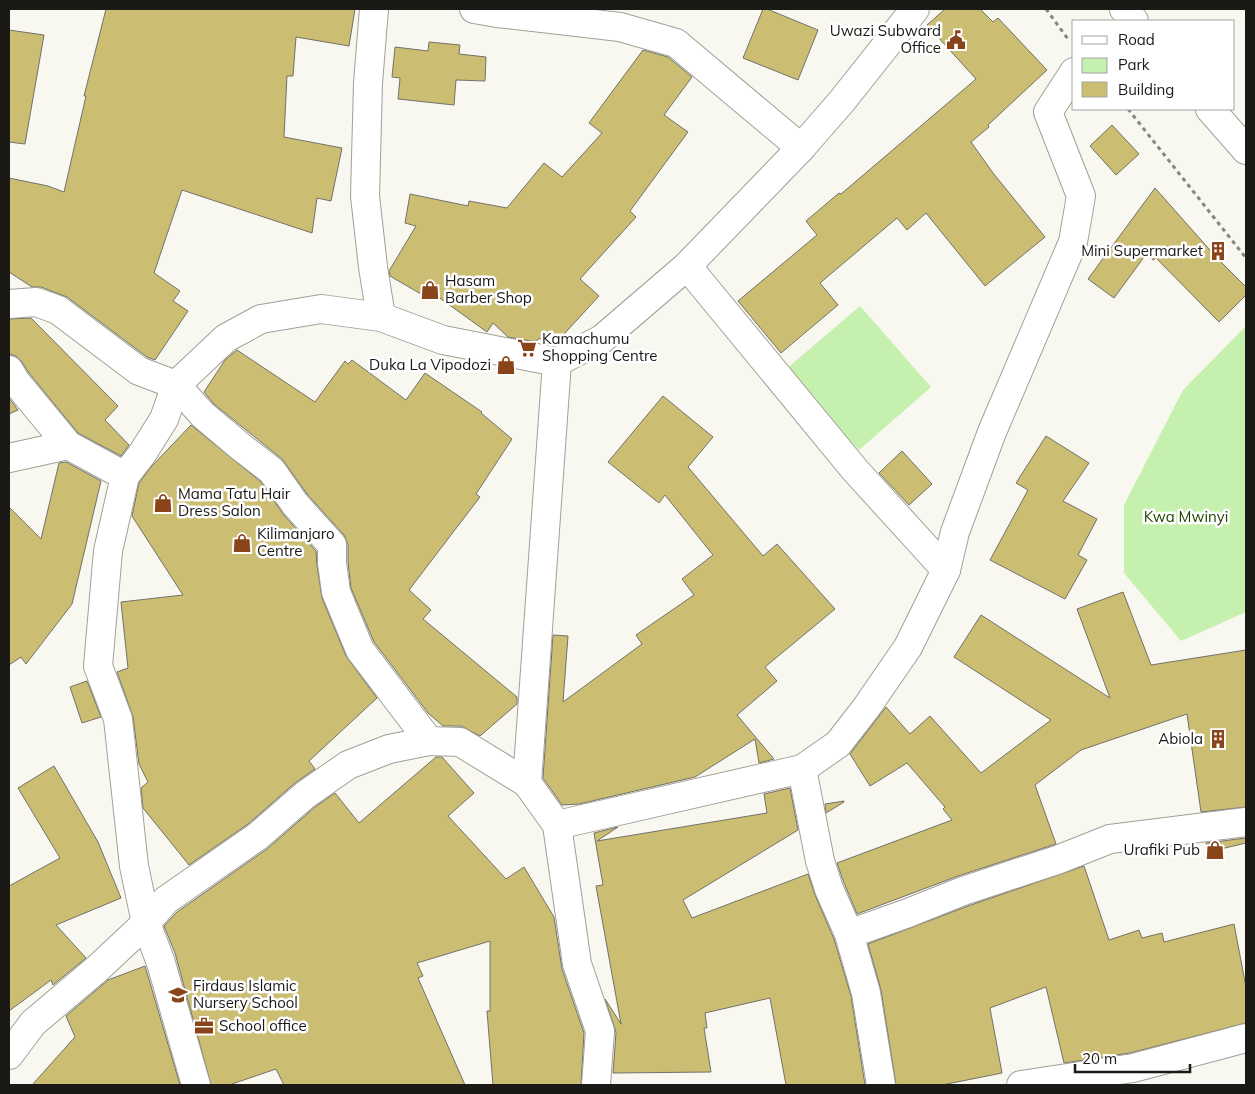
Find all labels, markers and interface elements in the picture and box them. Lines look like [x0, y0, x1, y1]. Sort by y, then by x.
legend [1072, 20, 1235, 110]
place label: Uwazi Subward Office [830, 21, 941, 57]
public building icon: Uwazi Subward Office [945, 29, 967, 51]
text: Road [1118, 30, 1155, 49]
text: Park [1118, 55, 1150, 74]
text: Building [1118, 80, 1174, 99]
building icon: Mini Supermarket [1207, 240, 1229, 262]
place label: Mini Supermarket [1081, 241, 1203, 260]
place label: Hasam Barber Shop [445, 271, 532, 307]
shop icon: Hasam Barber Shop [419, 279, 441, 301]
place label: Kamachumu Shopping Centre [542, 329, 657, 365]
supermarket icon: Kamachumu Shopping Centre [516, 337, 538, 359]
shop icon: Duka La Vipodozi [495, 354, 517, 376]
place label: Duka La Vipodozi [369, 355, 491, 374]
place label: Mama Tatu Hair Dress Salon [178, 484, 291, 520]
shop icon: Mama Tatu Hair Dress Salon [152, 492, 174, 514]
park label: Kwa Mwinyi [1144, 507, 1228, 526]
place label: Kilimanjaro Centre [257, 524, 335, 560]
shop icon: Kilimanjaro Centre [231, 532, 253, 554]
building icon: Abiola [1207, 728, 1229, 750]
place label: Abiola [1158, 729, 1203, 748]
shop icon: Urafiki Pub [1204, 839, 1226, 861]
place label: Urafiki Pub [1124, 840, 1200, 859]
place label: Firdaus Islamic Nursery School [193, 976, 298, 1012]
school or university icon: Firdaus Islamic Nursery School [167, 984, 189, 1006]
office icon: School office [193, 1015, 215, 1037]
place label: School office [219, 1016, 307, 1035]
scale bar [1075, 1042, 1190, 1074]
text: 20 m [1082, 1049, 1117, 1068]

